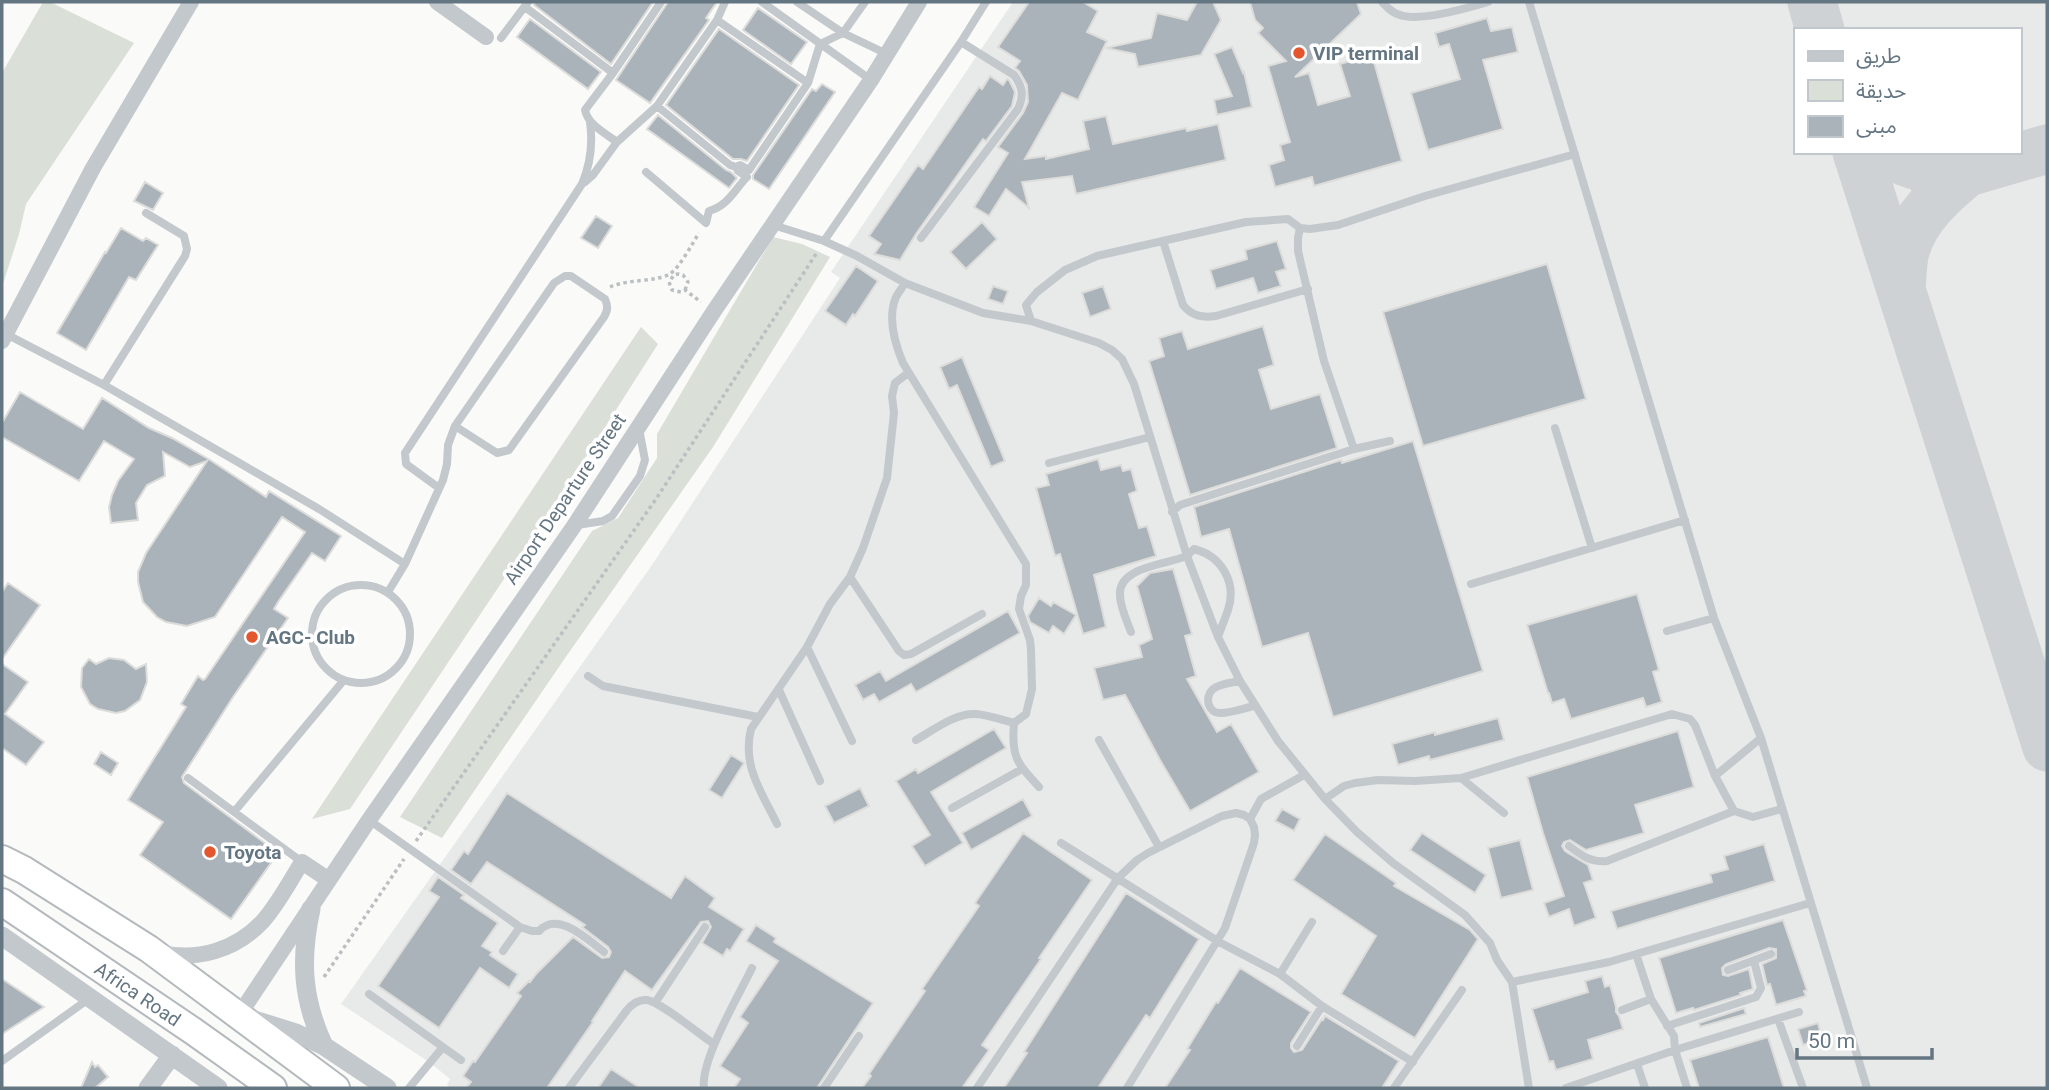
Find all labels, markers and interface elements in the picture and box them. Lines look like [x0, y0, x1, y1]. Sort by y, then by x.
legend [1794, 28, 2021, 154]
place label: VIP terminal [1313, 42, 1419, 65]
text: طريق [1856, 44, 1901, 69]
marker: VIP terminal [1291, 45, 1307, 61]
text: حديقة [1856, 79, 1906, 103]
text: مبنى [1856, 114, 1897, 138]
street label: Airport Departure Street [499, 409, 631, 589]
place label: AGC- Club [266, 626, 355, 649]
marker: AGC- Club [244, 629, 260, 645]
place label: Toyota [224, 841, 282, 864]
marker: Toyota [202, 844, 218, 860]
street label: Africa Road [91, 957, 185, 1031]
scale bar [1797, 1016, 1932, 1060]
text: 50 m [1808, 1029, 1855, 1053]

